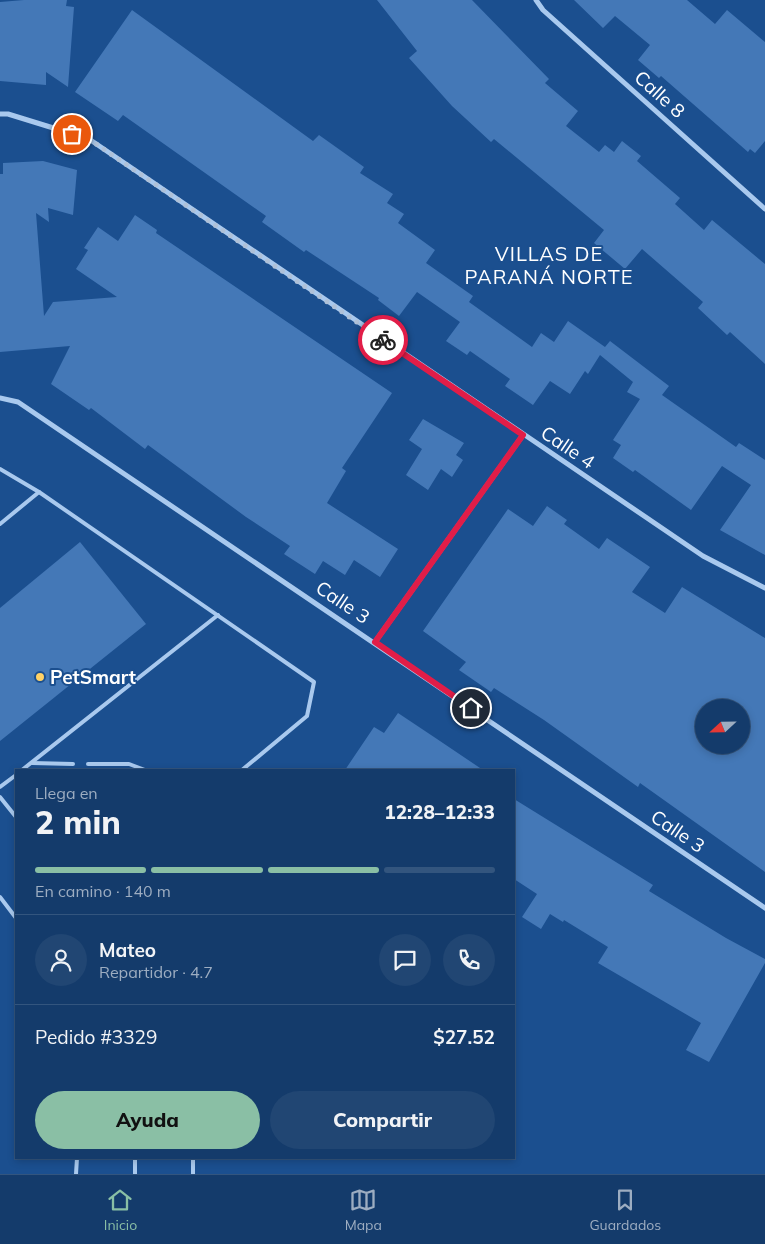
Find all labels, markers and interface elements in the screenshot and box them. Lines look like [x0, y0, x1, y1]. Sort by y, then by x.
street label: Calle 8 [630, 65, 690, 123]
pin [51, 113, 93, 155]
icon: bag [58, 120, 86, 148]
district label: VILLAS DE PARANÁ NORTE [464, 241, 634, 289]
courier [358, 315, 408, 365]
icon: bike [369, 326, 397, 354]
street label: Calle 4 [536, 420, 600, 474]
street label: Calle 3 [311, 575, 375, 629]
place label: PetSmart [50, 665, 136, 689]
marker: PetSmart [34, 671, 46, 683]
pin [450, 687, 492, 729]
icon: home [457, 694, 485, 722]
north arrow [695, 699, 750, 754]
map controls [695, 699, 750, 754]
text: Llega en [35, 783, 98, 803]
text: 12:28–12:33 [384, 800, 495, 824]
text: 2 min [35, 802, 121, 842]
street label: Calle 3 [646, 804, 710, 858]
text: En camino · 140 m [35, 881, 171, 901]
button: person [35, 934, 87, 986]
button: chat [379, 934, 431, 986]
button: phone [443, 934, 495, 986]
text: Mateo [99, 938, 156, 962]
text: Repartidor · 4.7 [99, 962, 213, 982]
text: Pedido #3329 [35, 1025, 157, 1049]
text: $27.52 [433, 1025, 495, 1049]
button: Ayuda [35, 1091, 260, 1149]
button: Compartir [270, 1091, 495, 1149]
tab: Inicio [104, 1186, 137, 1234]
tab: Mapa [345, 1186, 382, 1234]
tab: Guardados [589, 1186, 661, 1234]

